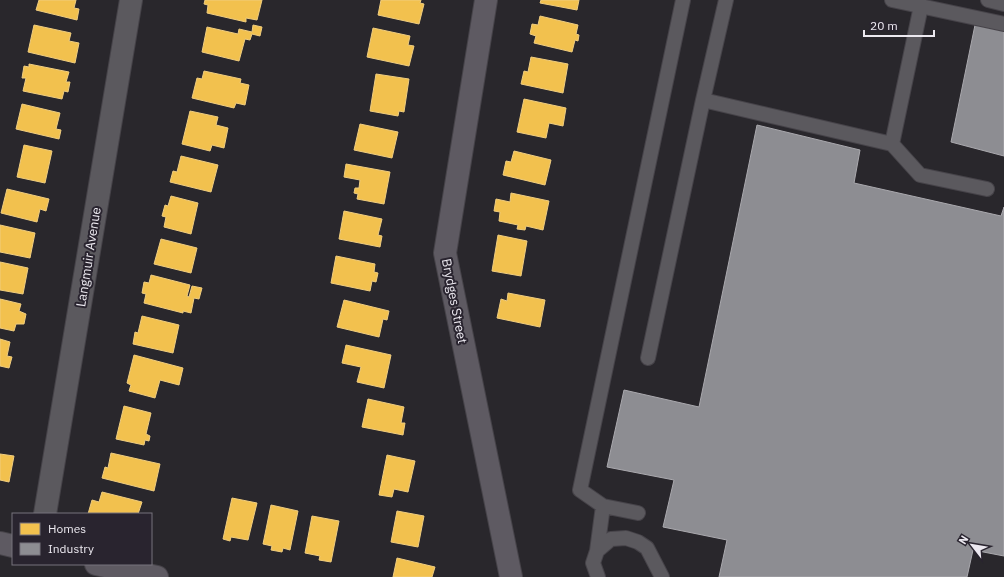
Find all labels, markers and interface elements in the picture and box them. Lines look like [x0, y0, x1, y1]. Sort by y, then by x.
scale bar [864, 12, 934, 38]
text: 20 m [870, 18, 898, 33]
street label: Langmuir Avenue [72, 206, 105, 308]
street label: Brydges Street [438, 257, 471, 345]
legend [12, 513, 152, 565]
text: Homes [48, 521, 86, 536]
north arrow [952, 525, 992, 565]
text: N [955, 533, 971, 547]
text: Industry [48, 541, 94, 556]

